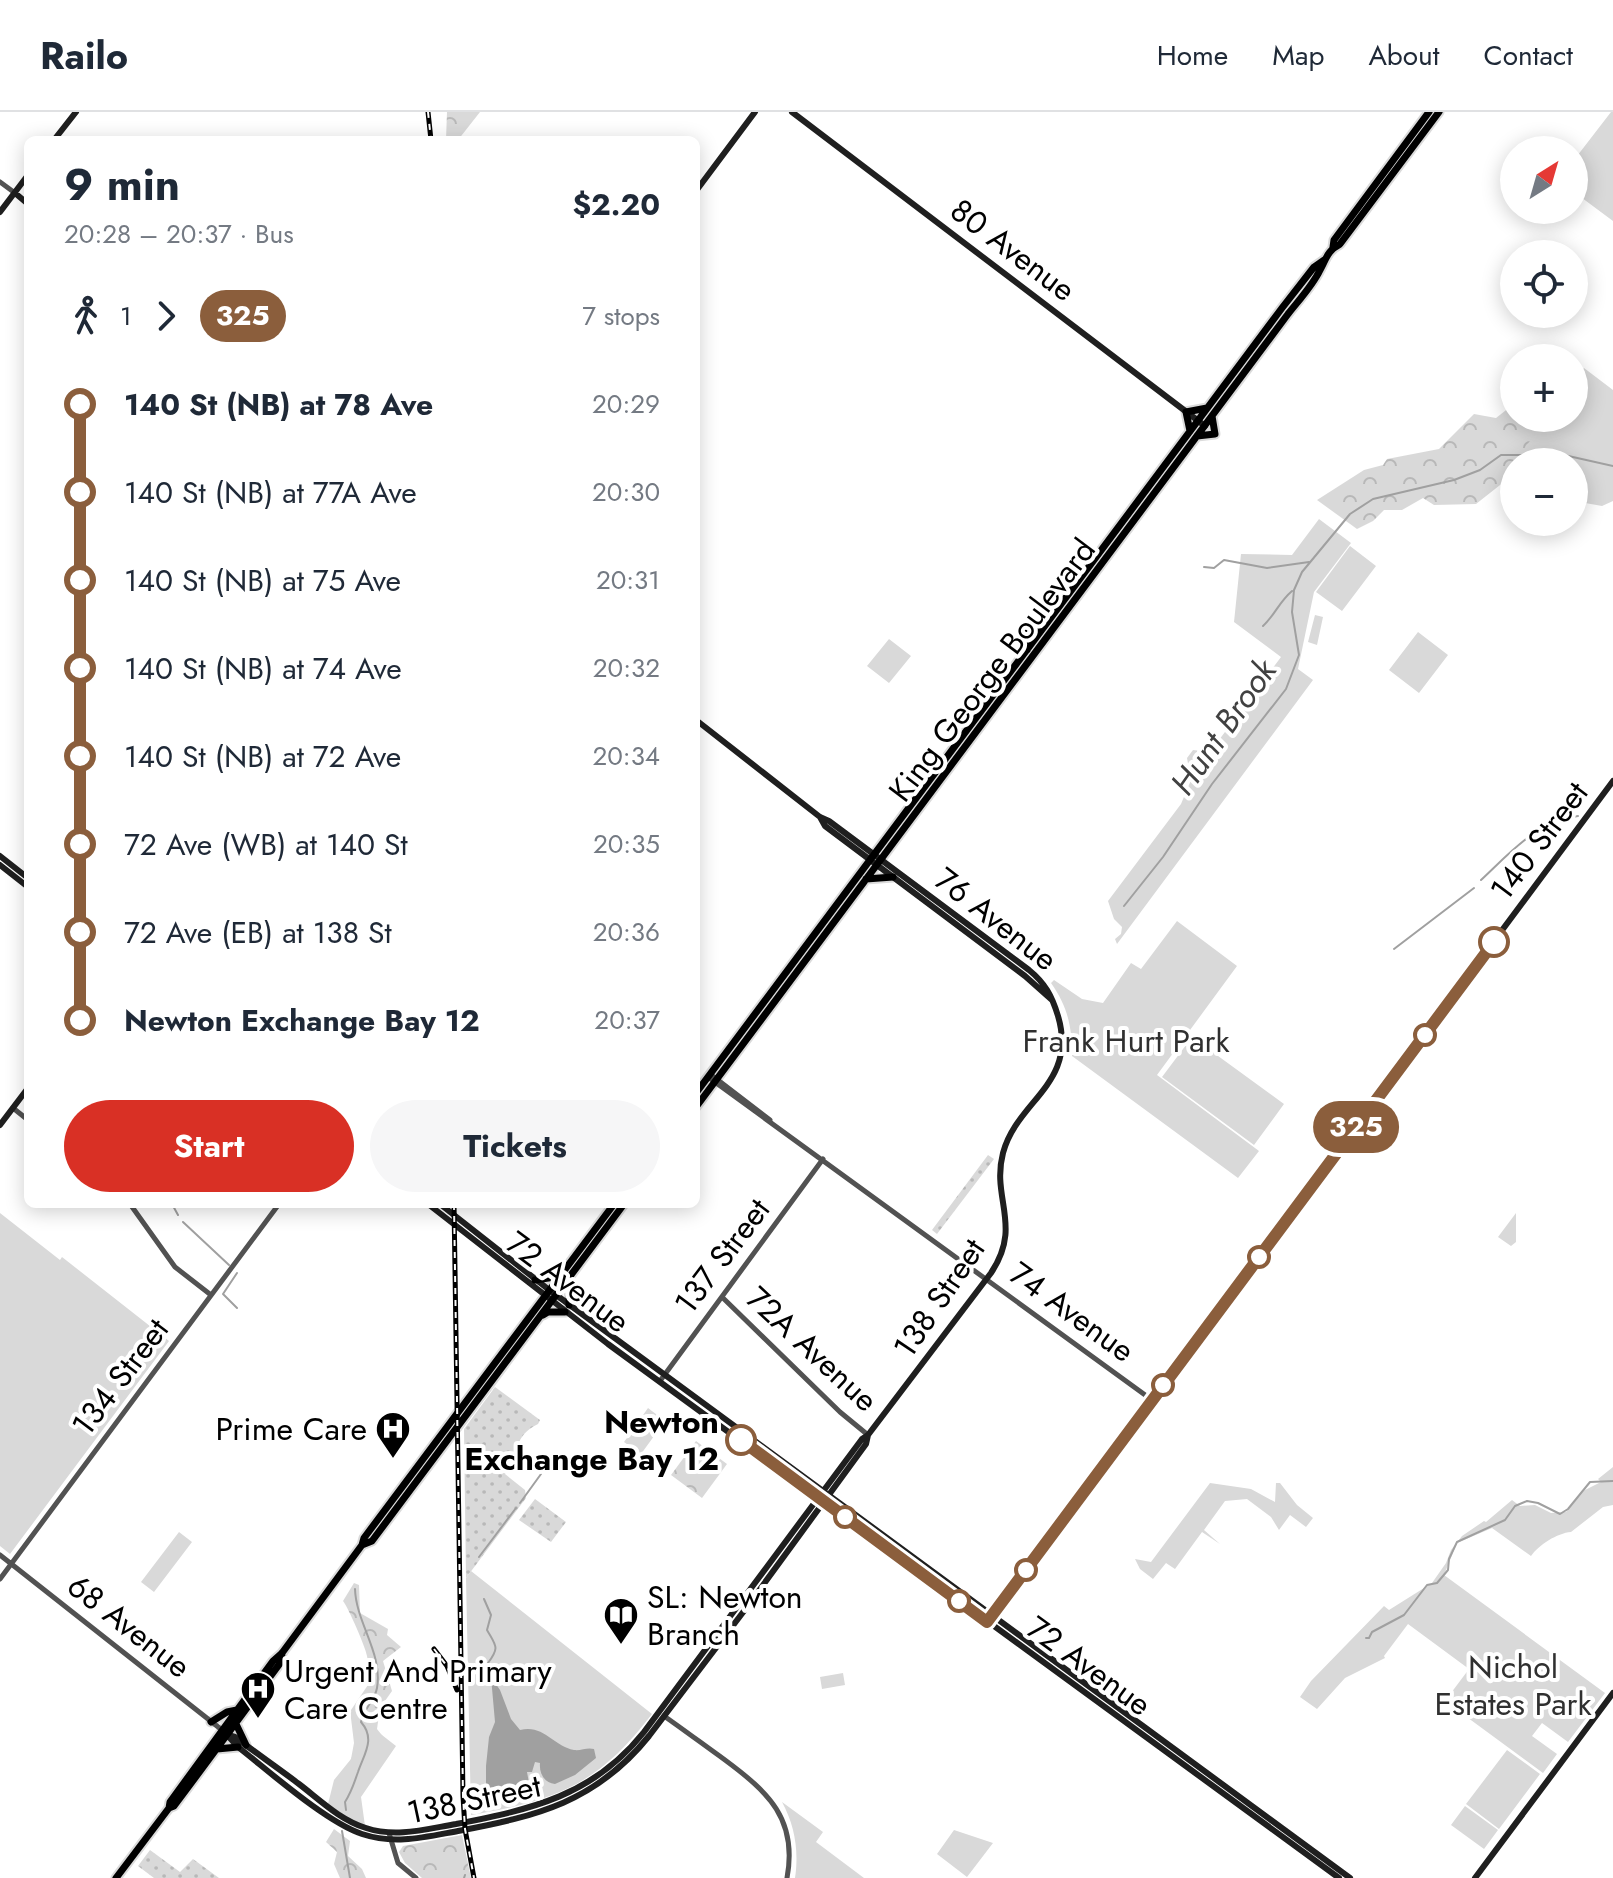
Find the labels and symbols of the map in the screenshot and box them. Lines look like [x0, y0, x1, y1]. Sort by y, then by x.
north arrow [1500, 136, 1588, 224]
street label: 80 Avenue [941, 188, 1085, 312]
street label: King George Boulevard [878, 529, 1106, 811]
water label: Hunt Brook [1159, 648, 1289, 805]
street label: 140 Street [1479, 772, 1599, 910]
street label: 76 Avenue [925, 856, 1067, 982]
unlabelled marker [1479, 927, 1509, 957]
park label: Frank Hurt Park [1022, 1018, 1231, 1064]
unlabelled marker [1414, 1024, 1436, 1046]
line badge: 325 [1310, 1101, 1402, 1153]
street label: 137 Street [663, 1188, 781, 1323]
street label: 72 Avenue [497, 1220, 639, 1344]
street label: 138 Street [882, 1229, 996, 1367]
unlabelled marker [1248, 1246, 1270, 1268]
street label: 74 Avenue [1000, 1251, 1144, 1373]
street label: 72A Avenue [736, 1276, 888, 1422]
street label: 134 Street [61, 1308, 180, 1445]
unlabelled marker [1152, 1374, 1174, 1396]
place label: Newton Exchange Bay 12 [464, 1399, 719, 1482]
place label: Prime Care [215, 1406, 367, 1452]
hospital icon: Prime Care [374, 1410, 412, 1460]
marker: Newton Exchange Bay 12 [726, 1425, 756, 1455]
unlabelled marker [834, 1506, 856, 1528]
unlabelled marker [1015, 1559, 1037, 1581]
street label: 68 Avenue [58, 1563, 200, 1689]
place label: SL: Newton Branch [647, 1574, 803, 1657]
unlabelled marker [948, 1590, 970, 1612]
library icon: SL: Newton Branch [602, 1596, 640, 1646]
street label: 72 Avenue [1017, 1605, 1161, 1727]
park label: Nichol Estates Park [1434, 1644, 1593, 1727]
place label: Urgent And Primary Care Centre [284, 1648, 553, 1731]
hospital icon: Urgent And Primary Care Centre [239, 1670, 277, 1720]
street label: 138 Street [403, 1762, 545, 1836]

